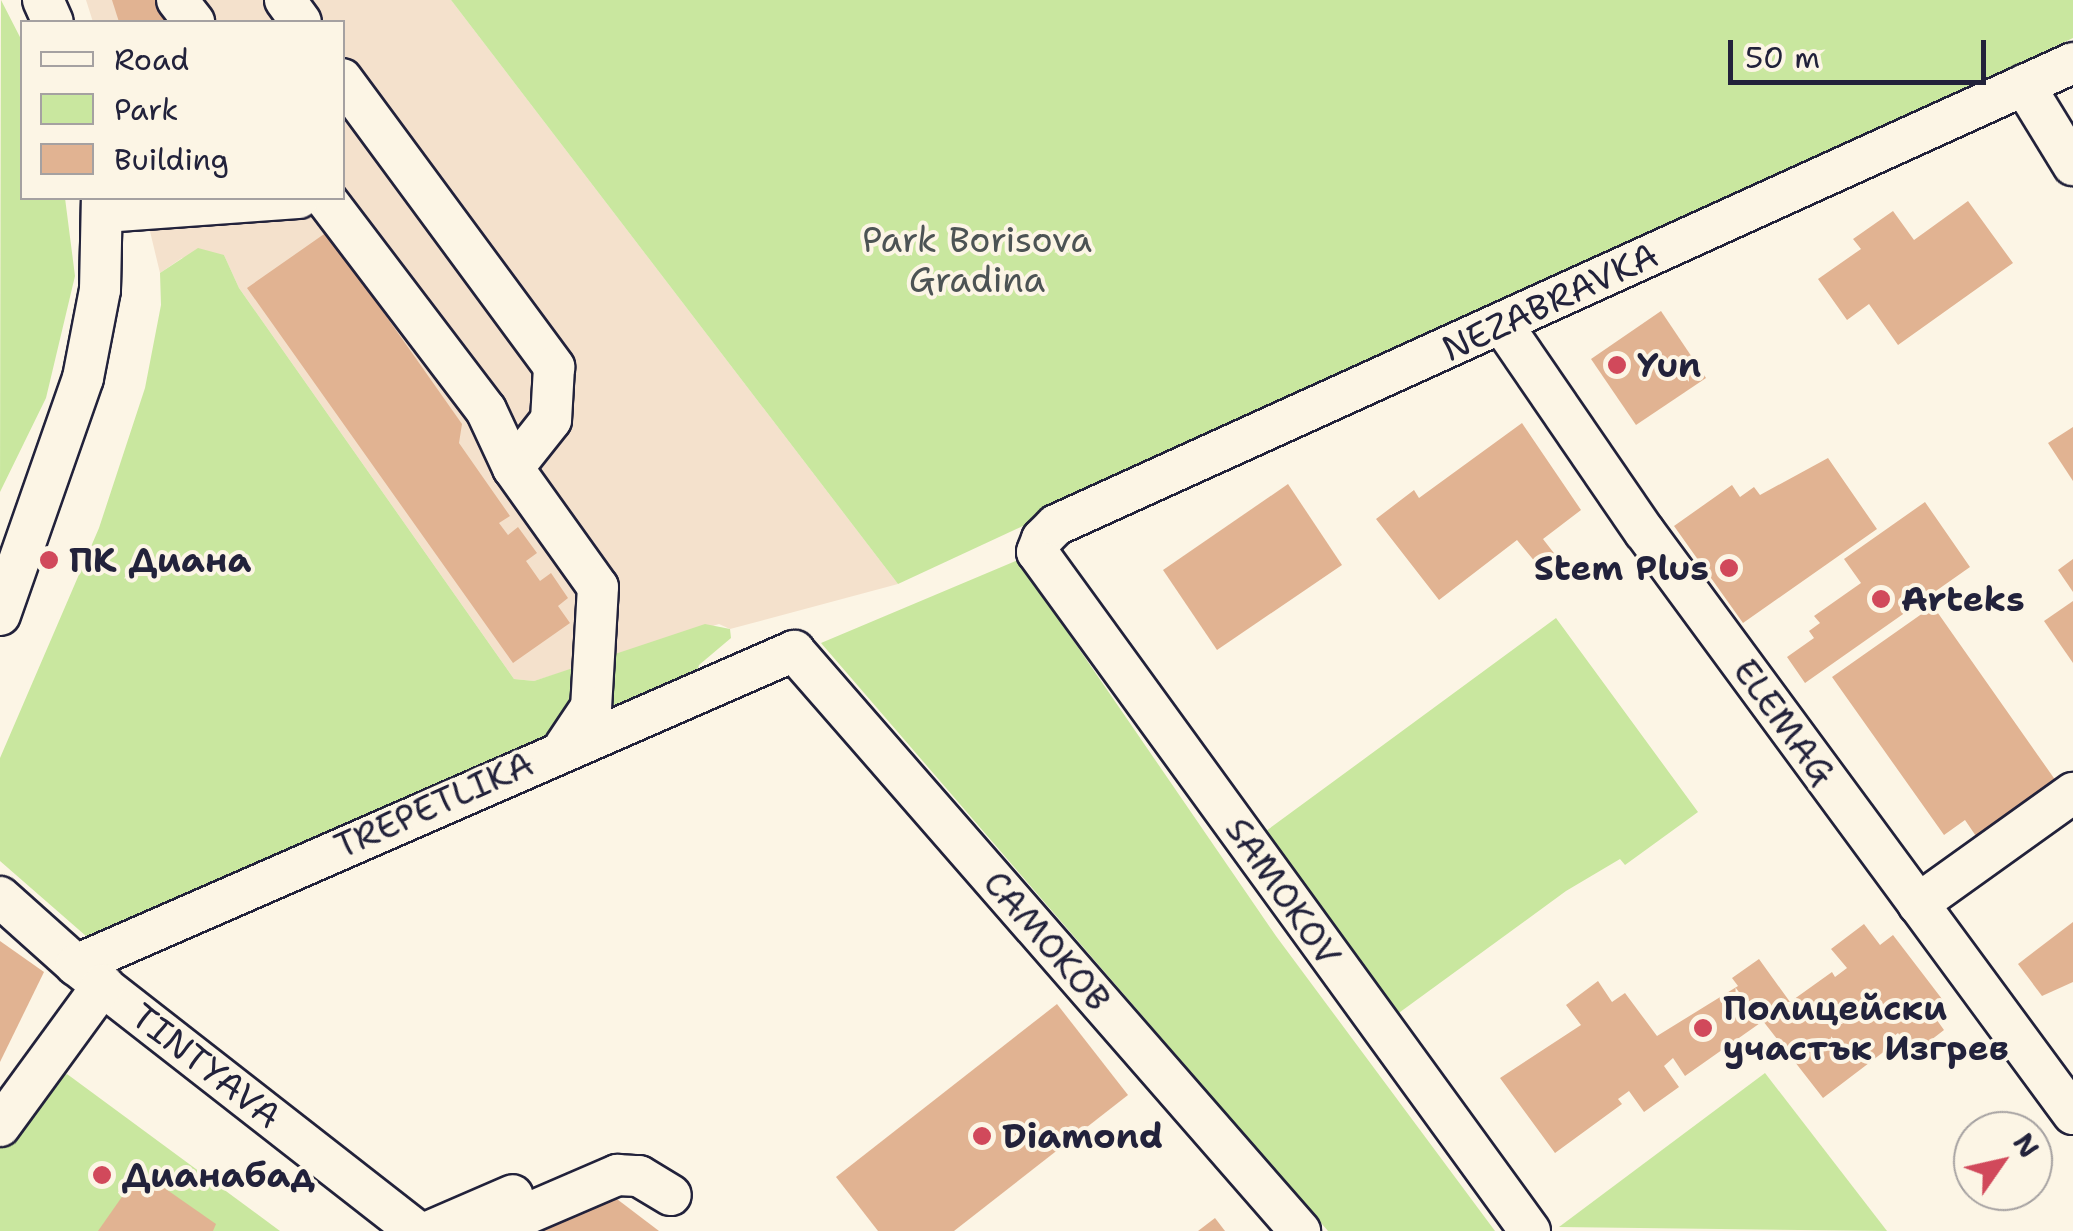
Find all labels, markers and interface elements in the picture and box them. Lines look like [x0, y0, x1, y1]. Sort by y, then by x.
legend [20, 20, 345, 200]
scale bar [1733, 20, 1990, 82]
text: 50 m [1745, 37, 1820, 78]
text: Road [114, 39, 189, 80]
text: Park [114, 89, 178, 130]
text: Building [114, 139, 229, 180]
park label: Park Borisova Gradina [862, 219, 1092, 301]
street label: NEZABRAVKA [1435, 234, 1665, 370]
place label: Yun [1637, 344, 1701, 386]
marker: Yun [1606, 354, 1628, 376]
place label: ПК Диана [69, 539, 251, 581]
place label: Stem Plus [1534, 547, 1709, 589]
marker: ПК Диана [38, 549, 60, 571]
marker: Stem Plus [1718, 557, 1740, 579]
place label: Arteks [1901, 578, 2025, 620]
marker: Arteks [1870, 588, 1892, 610]
street label: ELEMAG [1724, 651, 1844, 793]
street label: TREPETLIKA [328, 743, 540, 867]
street label: SAMOKOV [1216, 810, 1350, 974]
street label: САМОКОВ [975, 862, 1119, 1020]
place label: Полицейски участък Изгрев [1723, 987, 2009, 1069]
street label: TINTYAVA [123, 995, 289, 1137]
marker: Полицейски участък Изгрев [1692, 1017, 1714, 1039]
north arrow [1953, 1111, 2053, 1211]
place label: Diamond [1002, 1115, 1163, 1157]
marker: Diamond [971, 1125, 993, 1147]
text: N [2004, 1126, 2048, 1165]
place label: Дианабад [122, 1154, 315, 1196]
marker: Дианабад [91, 1164, 113, 1186]

